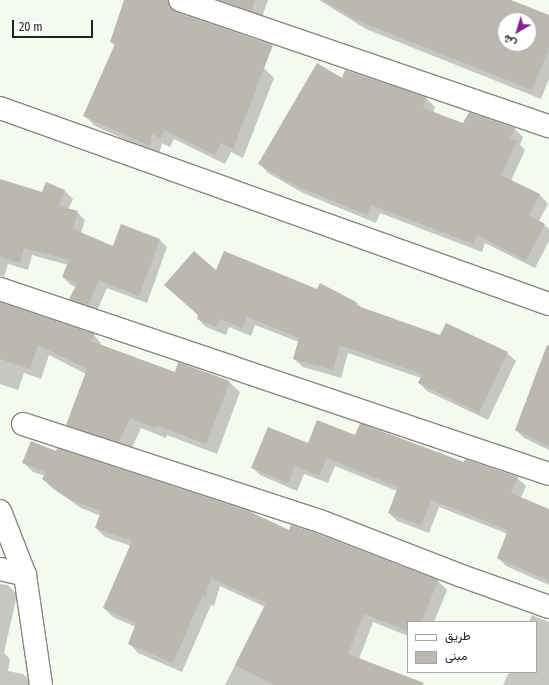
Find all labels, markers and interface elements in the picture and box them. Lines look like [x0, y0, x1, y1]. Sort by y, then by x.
scale bar [14, 12, 95, 38]
north arrow [497, 12, 537, 52]
text: 20 m [19, 20, 43, 34]
text: ش [501, 32, 519, 50]
legend [407, 621, 537, 673]
text: طريق [445, 629, 470, 643]
text: مبنى [445, 649, 467, 663]

